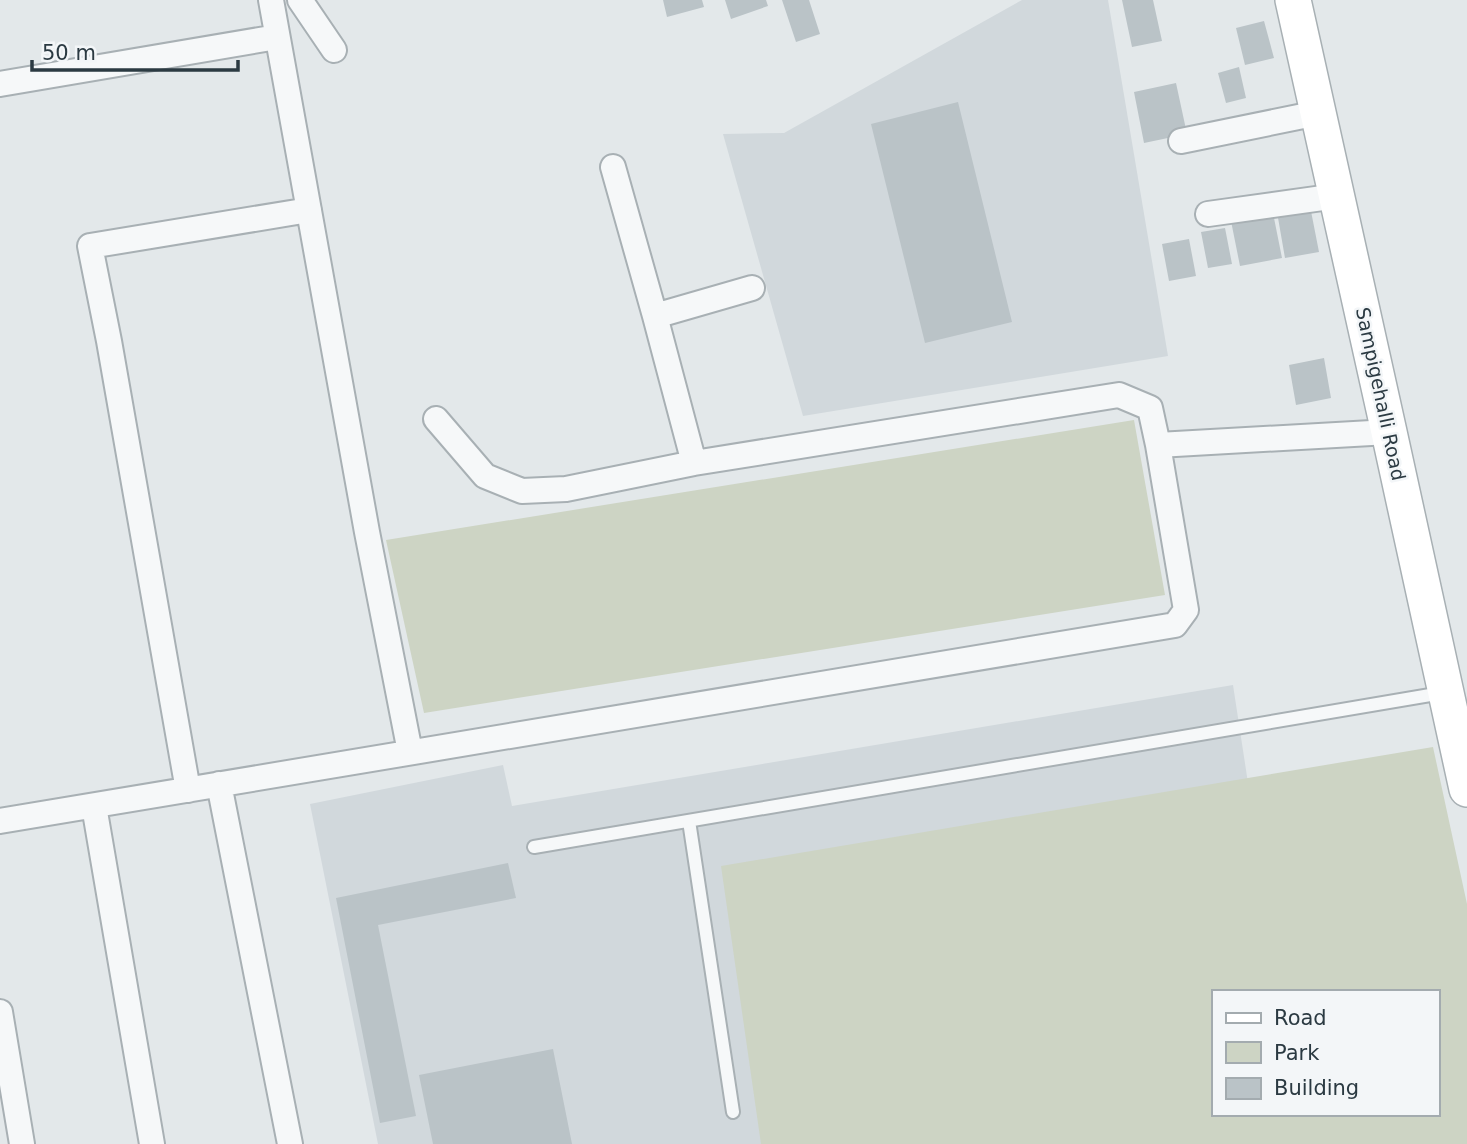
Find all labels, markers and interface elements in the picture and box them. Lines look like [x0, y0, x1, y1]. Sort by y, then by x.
scale bar [32, 28, 238, 72]
text: 50 m [42, 41, 96, 65]
street label: Sampigehalli Road [1352, 305, 1410, 483]
legend [1212, 990, 1439, 1116]
text: Road [1274, 1006, 1327, 1030]
text: Park [1274, 1041, 1320, 1065]
text: Building [1274, 1076, 1359, 1100]

